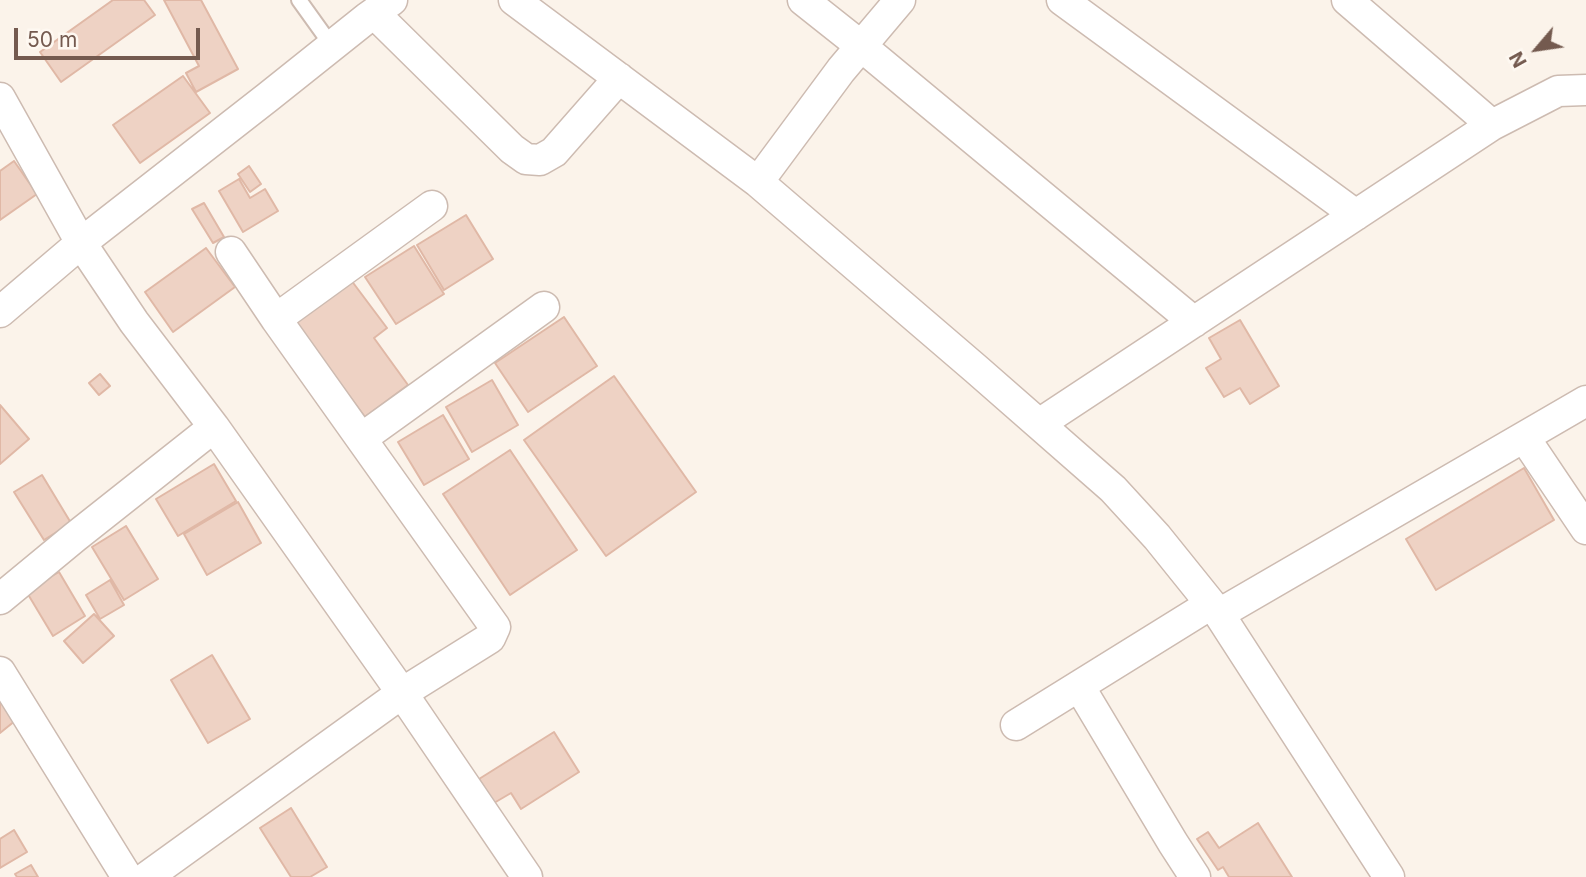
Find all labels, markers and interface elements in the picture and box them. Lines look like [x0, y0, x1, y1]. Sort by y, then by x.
scale bar [18, 14, 203, 58]
north arrow [1502, 14, 1572, 84]
text: 50 m [27, 27, 77, 52]
text: N [1505, 48, 1532, 71]

